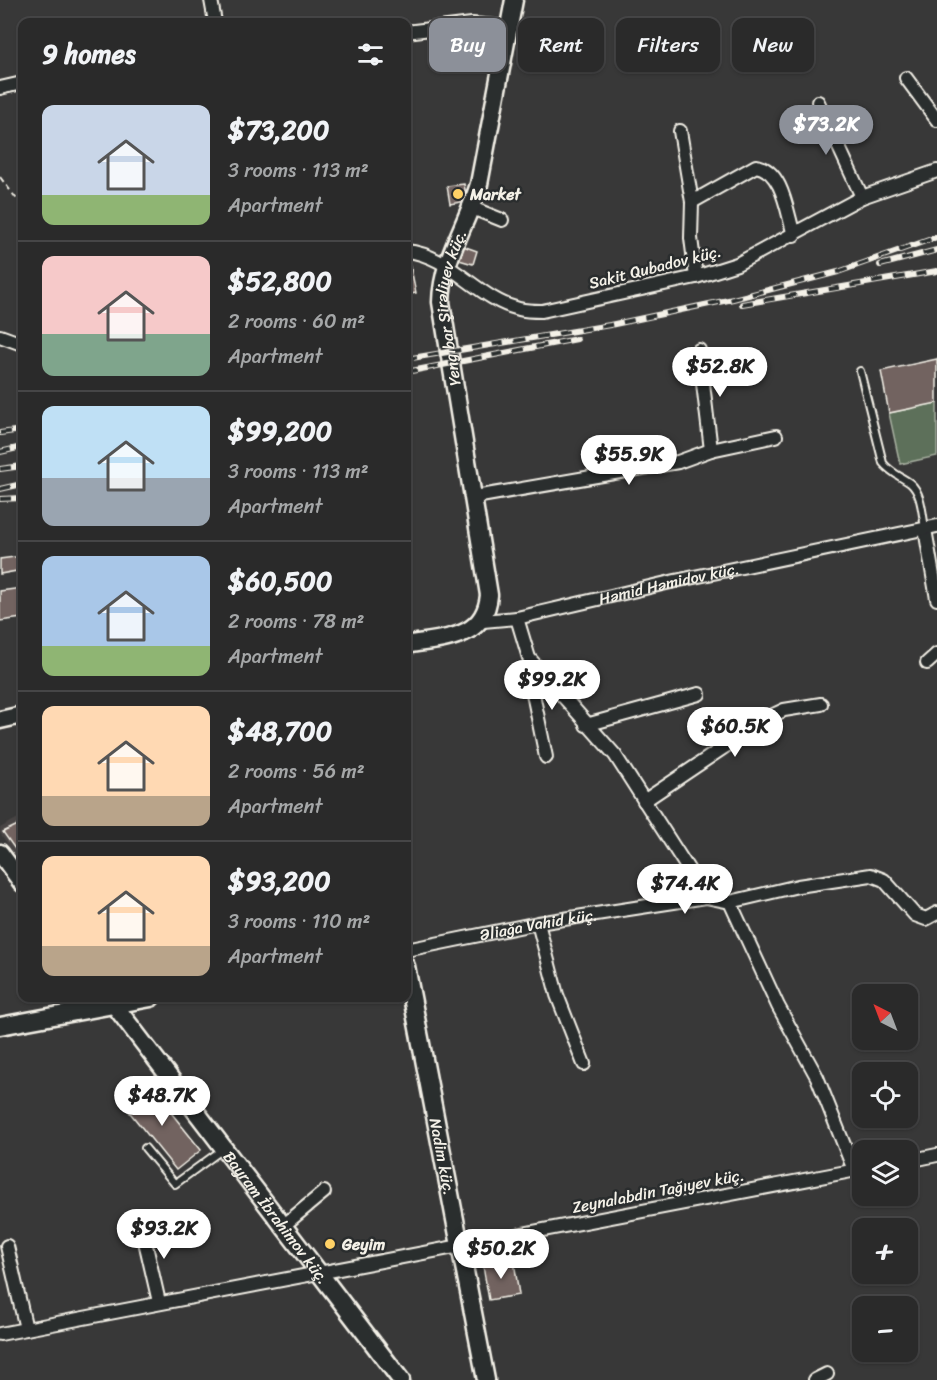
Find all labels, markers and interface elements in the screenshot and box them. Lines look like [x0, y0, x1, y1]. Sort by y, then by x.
chip: Buy [429, 18, 506, 72]
chip: Rent [518, 18, 604, 72]
chip: Filters [616, 18, 720, 72]
chip: New [732, 18, 814, 72]
text: 9 homes [42, 31, 136, 77]
icon: filters [354, 38, 387, 71]
pin: $73.2K [777, 105, 875, 156]
text: $73,200 [228, 107, 329, 153]
text: $73.2K [793, 107, 859, 142]
icon: home [90, 129, 162, 201]
text: 3 rooms · 113 m² [228, 153, 369, 188]
place label: Market [469, 180, 522, 209]
marker: Market [451, 187, 465, 201]
text: Apartment [228, 188, 322, 223]
street label: Yengibar Şirəliyev küç. [426, 224, 474, 388]
street label: Sakit Qubadov küç. [586, 237, 724, 297]
text: $52,800 [228, 258, 332, 304]
icon: home [90, 280, 162, 352]
text: 2 rooms · 60 m² [228, 304, 365, 339]
text: Apartment [228, 339, 322, 374]
pin: $52.8K [671, 347, 769, 398]
text: $52.8K [686, 349, 754, 384]
text: $99,200 [228, 408, 332, 454]
icon: home [90, 430, 162, 502]
pin: $55.9K [580, 435, 678, 486]
text: $55.9K [595, 437, 663, 472]
text: 3 rooms · 113 m² [228, 454, 369, 489]
text: Apartment [228, 489, 322, 524]
street label: Həmid Həmidov küç. [596, 553, 742, 613]
text: $60,500 [228, 558, 332, 604]
icon: home [90, 580, 162, 652]
text: 2 rooms · 78 m² [228, 604, 364, 639]
text: Apartment [228, 639, 322, 674]
pin: $99.2K [503, 660, 601, 711]
text: $99.2K [518, 662, 586, 697]
pin: $60.5K [686, 707, 784, 758]
text: $48,700 [228, 708, 332, 754]
text: $60.5K [701, 709, 769, 744]
icon: home [90, 730, 162, 802]
text: 2 rooms · 56 m² [228, 754, 365, 789]
text: Apartment [228, 789, 322, 824]
text: $93,200 [228, 858, 331, 904]
pin: $74.4K [636, 864, 734, 915]
text: $74.4K [651, 866, 719, 901]
icon: home [90, 880, 162, 952]
street label: Əliağa Vahid küç. [477, 900, 599, 949]
text: 3 rooms · 110 m² [228, 904, 370, 939]
text: Apartment [228, 939, 322, 974]
north arrow [852, 984, 918, 1050]
map controls [852, 984, 918, 1362]
button: locate [852, 1062, 918, 1128]
pin: $48.7K [113, 1076, 211, 1127]
text: $48.7K [128, 1078, 196, 1113]
street label: Nadim küç. [421, 1115, 464, 1198]
button: layers [852, 1140, 918, 1206]
street label: Bayram İbrahimov küç. [216, 1144, 337, 1290]
street label: Zeynalabdin Tağıyev küç. [569, 1160, 747, 1222]
pin: $93.2K [115, 1209, 213, 1260]
text: $93.2K [131, 1211, 197, 1246]
button: + [852, 1218, 918, 1284]
pin: $50.2K [452, 1229, 550, 1280]
place label: Geyim [341, 1230, 385, 1259]
text: $50.2K [467, 1231, 535, 1266]
marker: Geyim [323, 1237, 337, 1251]
button: − [852, 1296, 918, 1362]

